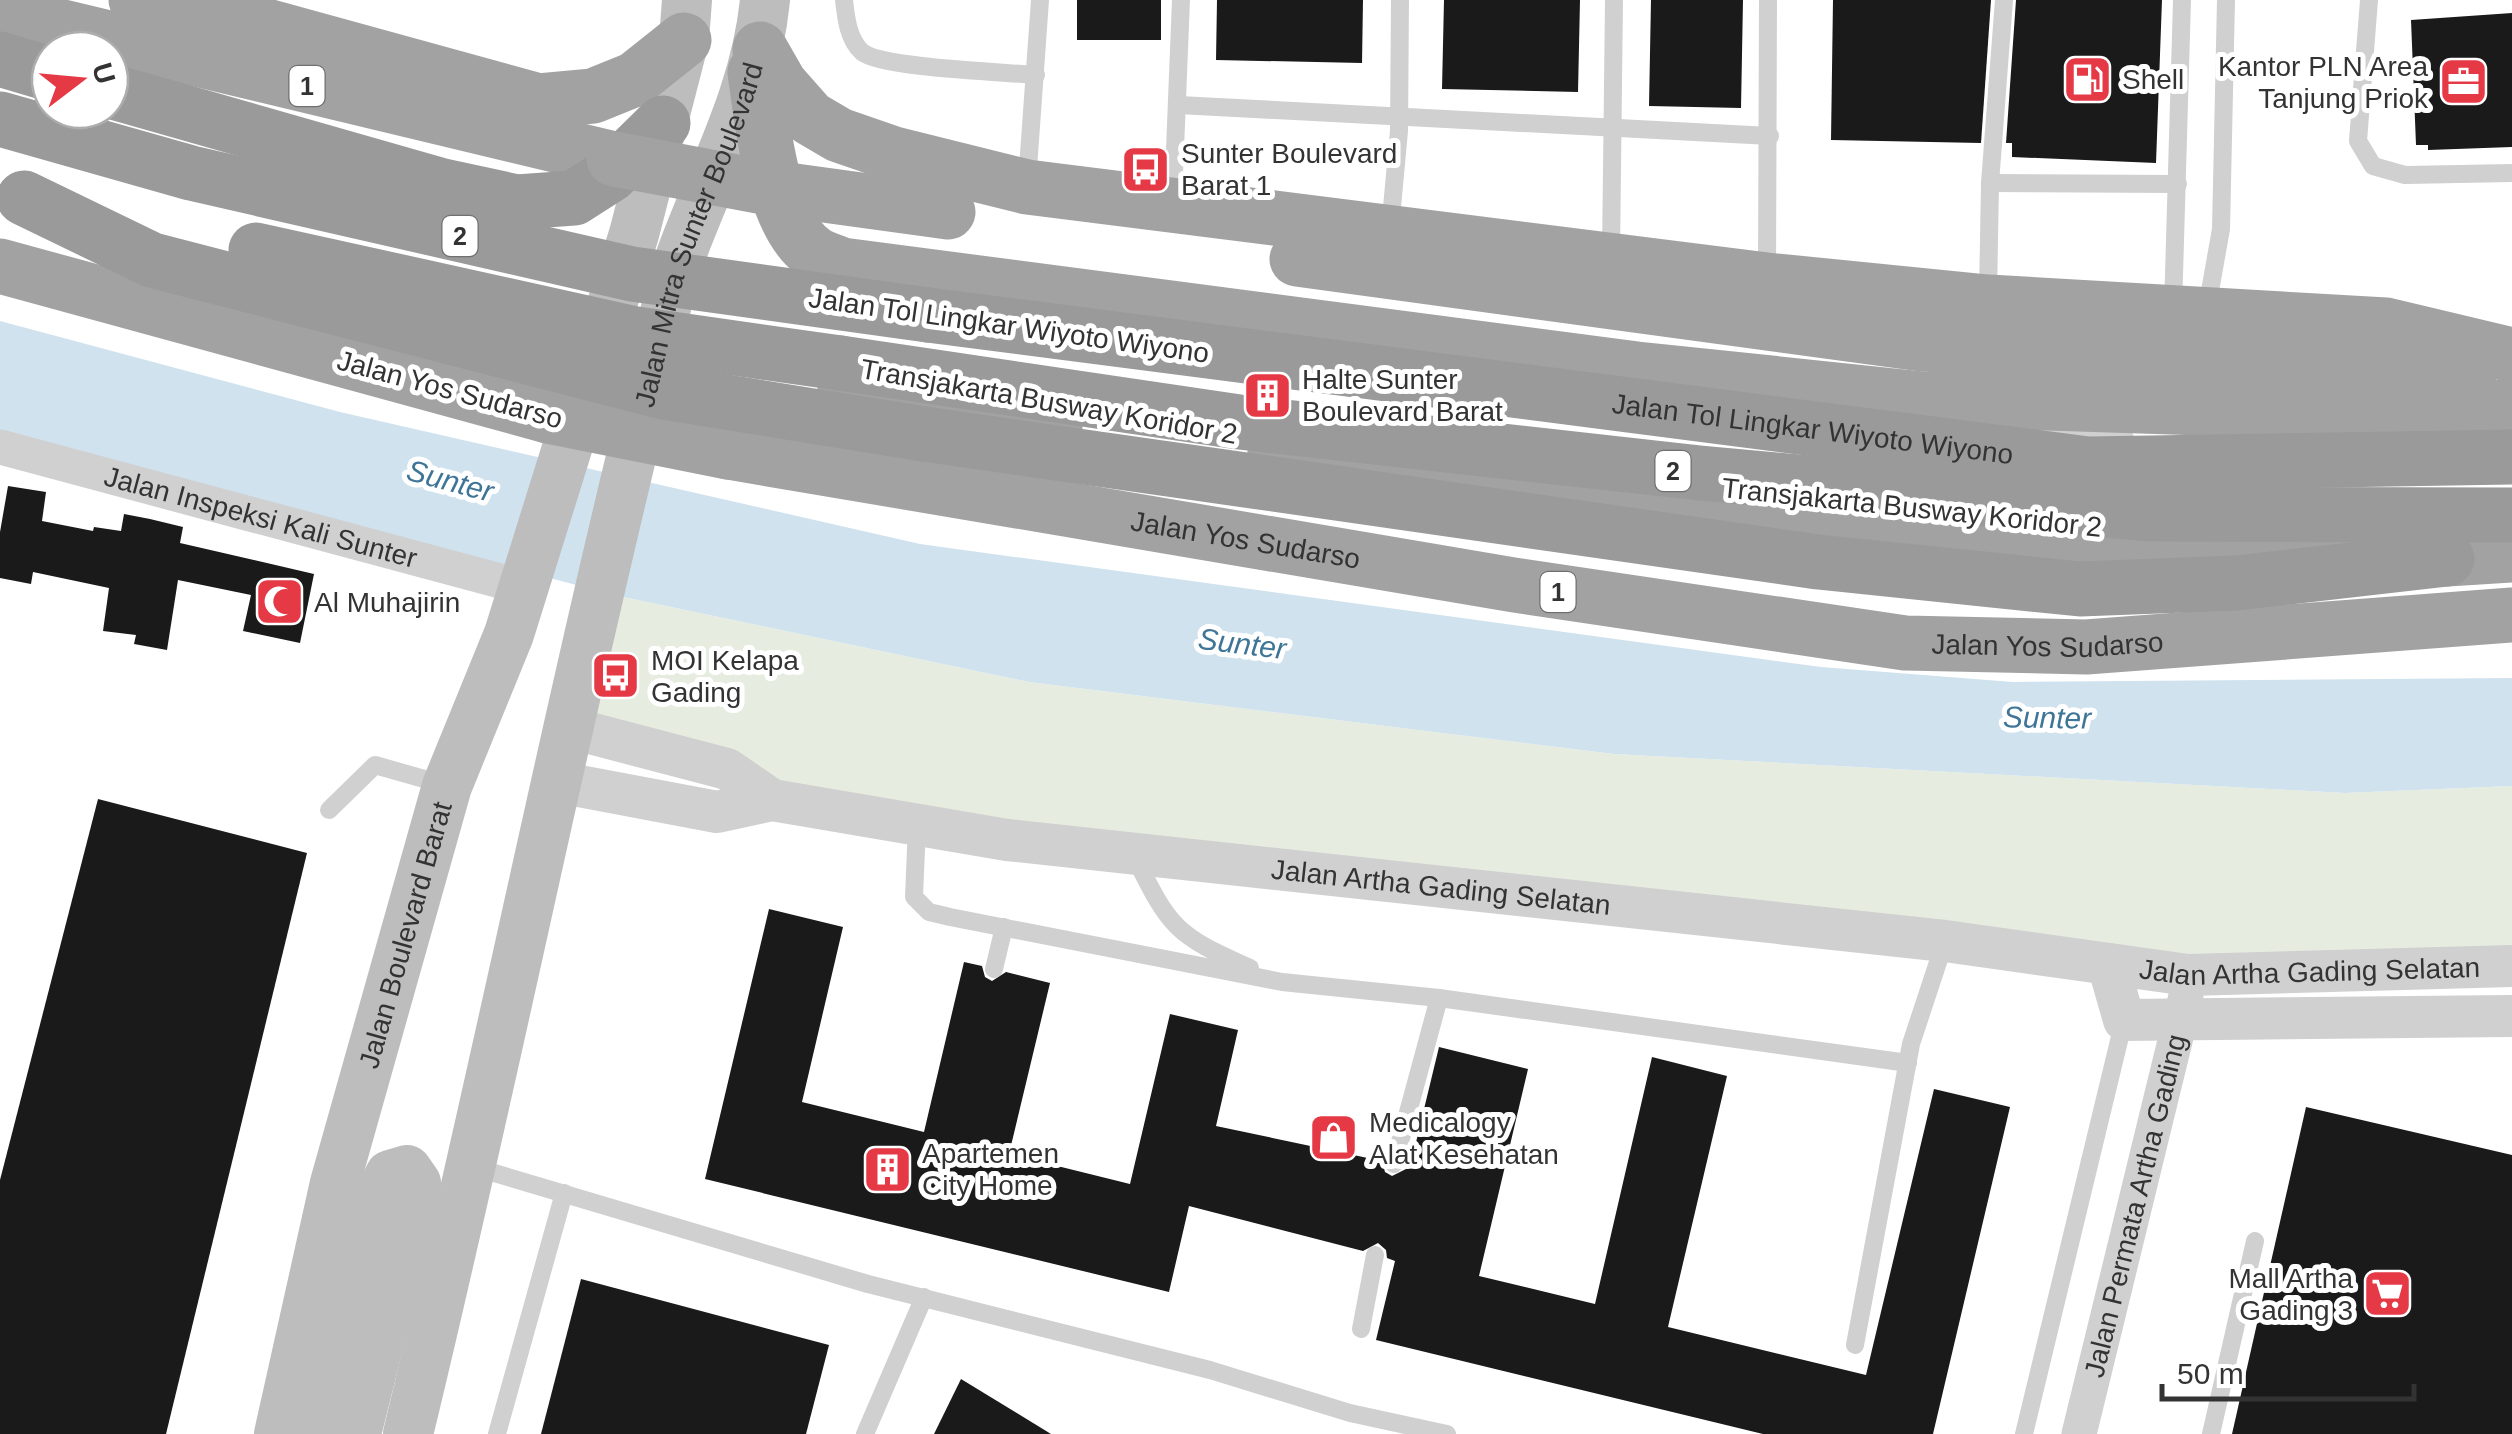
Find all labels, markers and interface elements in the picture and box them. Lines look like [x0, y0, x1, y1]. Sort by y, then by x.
north arrow [30, 30, 130, 130]
place label: Kantor PLN Area Tanjung Priok [2218, 51, 2429, 114]
fuel station icon: Shell [2061, 53, 2113, 105]
office icon: Kantor PLN Area Tanjung Priok [2437, 56, 2489, 108]
text: U [86, 59, 121, 87]
street label: Jalan Mitra Sunter Boulevard [629, 59, 769, 410]
place label: Shell [2122, 64, 2184, 95]
road number: 1 [290, 66, 324, 106]
place label: Sunter Boulevard Barat 1 [1181, 138, 1397, 201]
bus stop icon: Sunter Boulevard Barat 1 [1120, 143, 1172, 195]
road number: 2 [442, 216, 478, 256]
street label: Jalan Tol Lingkar Wiyoto Wiyono [807, 282, 1211, 369]
street label: Jalan Yos Sudarso [334, 344, 566, 434]
street label: Transjakarta Busway Koridor 2 [858, 353, 1240, 450]
place label: Halte Sunter Boulevard Barat [1302, 364, 1503, 427]
building icon: Halte Sunter Boulevard Barat [1241, 369, 1293, 421]
street label: Jalan Tol Lingkar Wiyoto Wiyono [1610, 388, 2015, 470]
road number: 2 [1656, 451, 1690, 491]
water label: Sunter [403, 453, 498, 508]
street label: Jalan Inspeksi Kali Sunter [101, 461, 420, 574]
street label: Transjakarta Busway Koridor 2 [1720, 472, 2103, 543]
street label: Jalan Yos Sudarso [1129, 505, 1363, 575]
road number: 1 [1540, 572, 1576, 612]
mosque icon: Al Muhajirin [253, 576, 305, 628]
place label: Al Muhajirin [314, 587, 460, 618]
water label: Sunter [1196, 622, 1289, 665]
street label: Jalan Yos Sudarso [1931, 626, 2165, 663]
place label: MOI Kelapa Gading [651, 645, 799, 708]
bus stop icon: MOI Kelapa Gading [590, 650, 642, 702]
water label: Sunter [2003, 700, 2092, 735]
street label: Jalan Boulevard Barat [353, 798, 458, 1072]
street label: Jalan Artha Gading Selatan [1270, 854, 1612, 921]
street label: Jalan Artha Gading Selatan [2137, 952, 2480, 991]
street label: Jalan Permata Artha Gading [2078, 1031, 2192, 1380]
place label: Medicalogy Alat Kesehatan [1369, 1107, 1559, 1170]
shop icon: Medicalogy Alat Kesehatan [1308, 1112, 1360, 1164]
place label: Apartemen City Home [922, 1138, 1059, 1201]
building icon: Apartemen City Home [861, 1143, 913, 1195]
place label: Mall Artha Gading 3 [2229, 1263, 2353, 1326]
supermarket icon: Mall Artha Gading 3 [2362, 1268, 2414, 1320]
scale bar [2162, 1339, 2414, 1401]
text: 50 m [2177, 1357, 2244, 1390]

